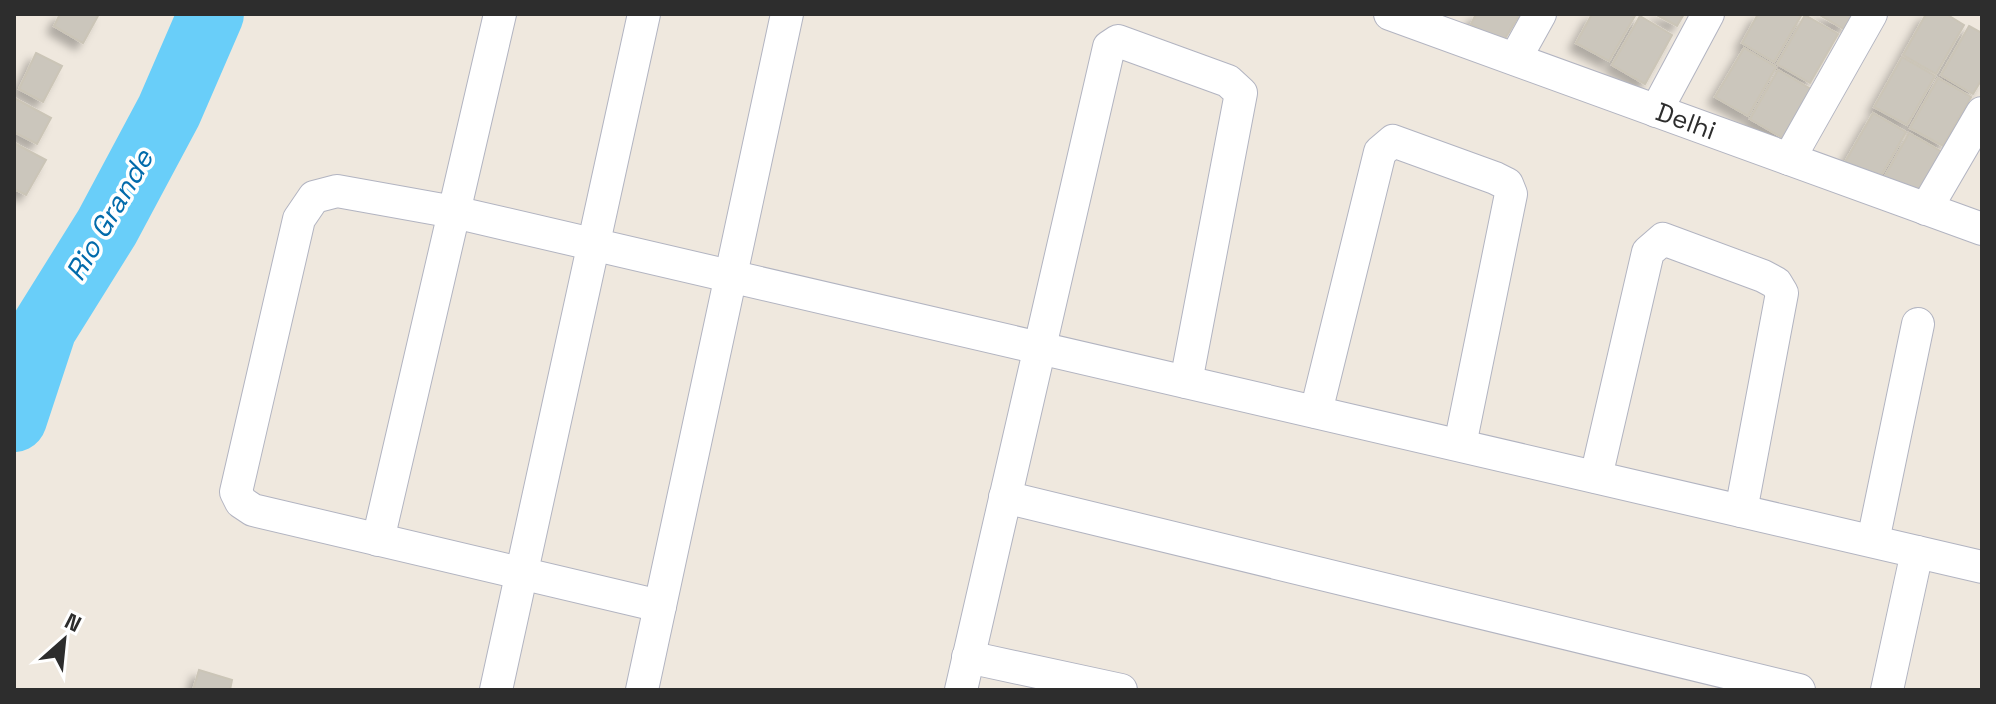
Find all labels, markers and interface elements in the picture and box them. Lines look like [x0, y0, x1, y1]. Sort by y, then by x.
street label: Delhi [1651, 95, 1721, 147]
water label: Rio Grande [57, 142, 162, 287]
north arrow [24, 600, 104, 680]
text: N [60, 606, 86, 638]

